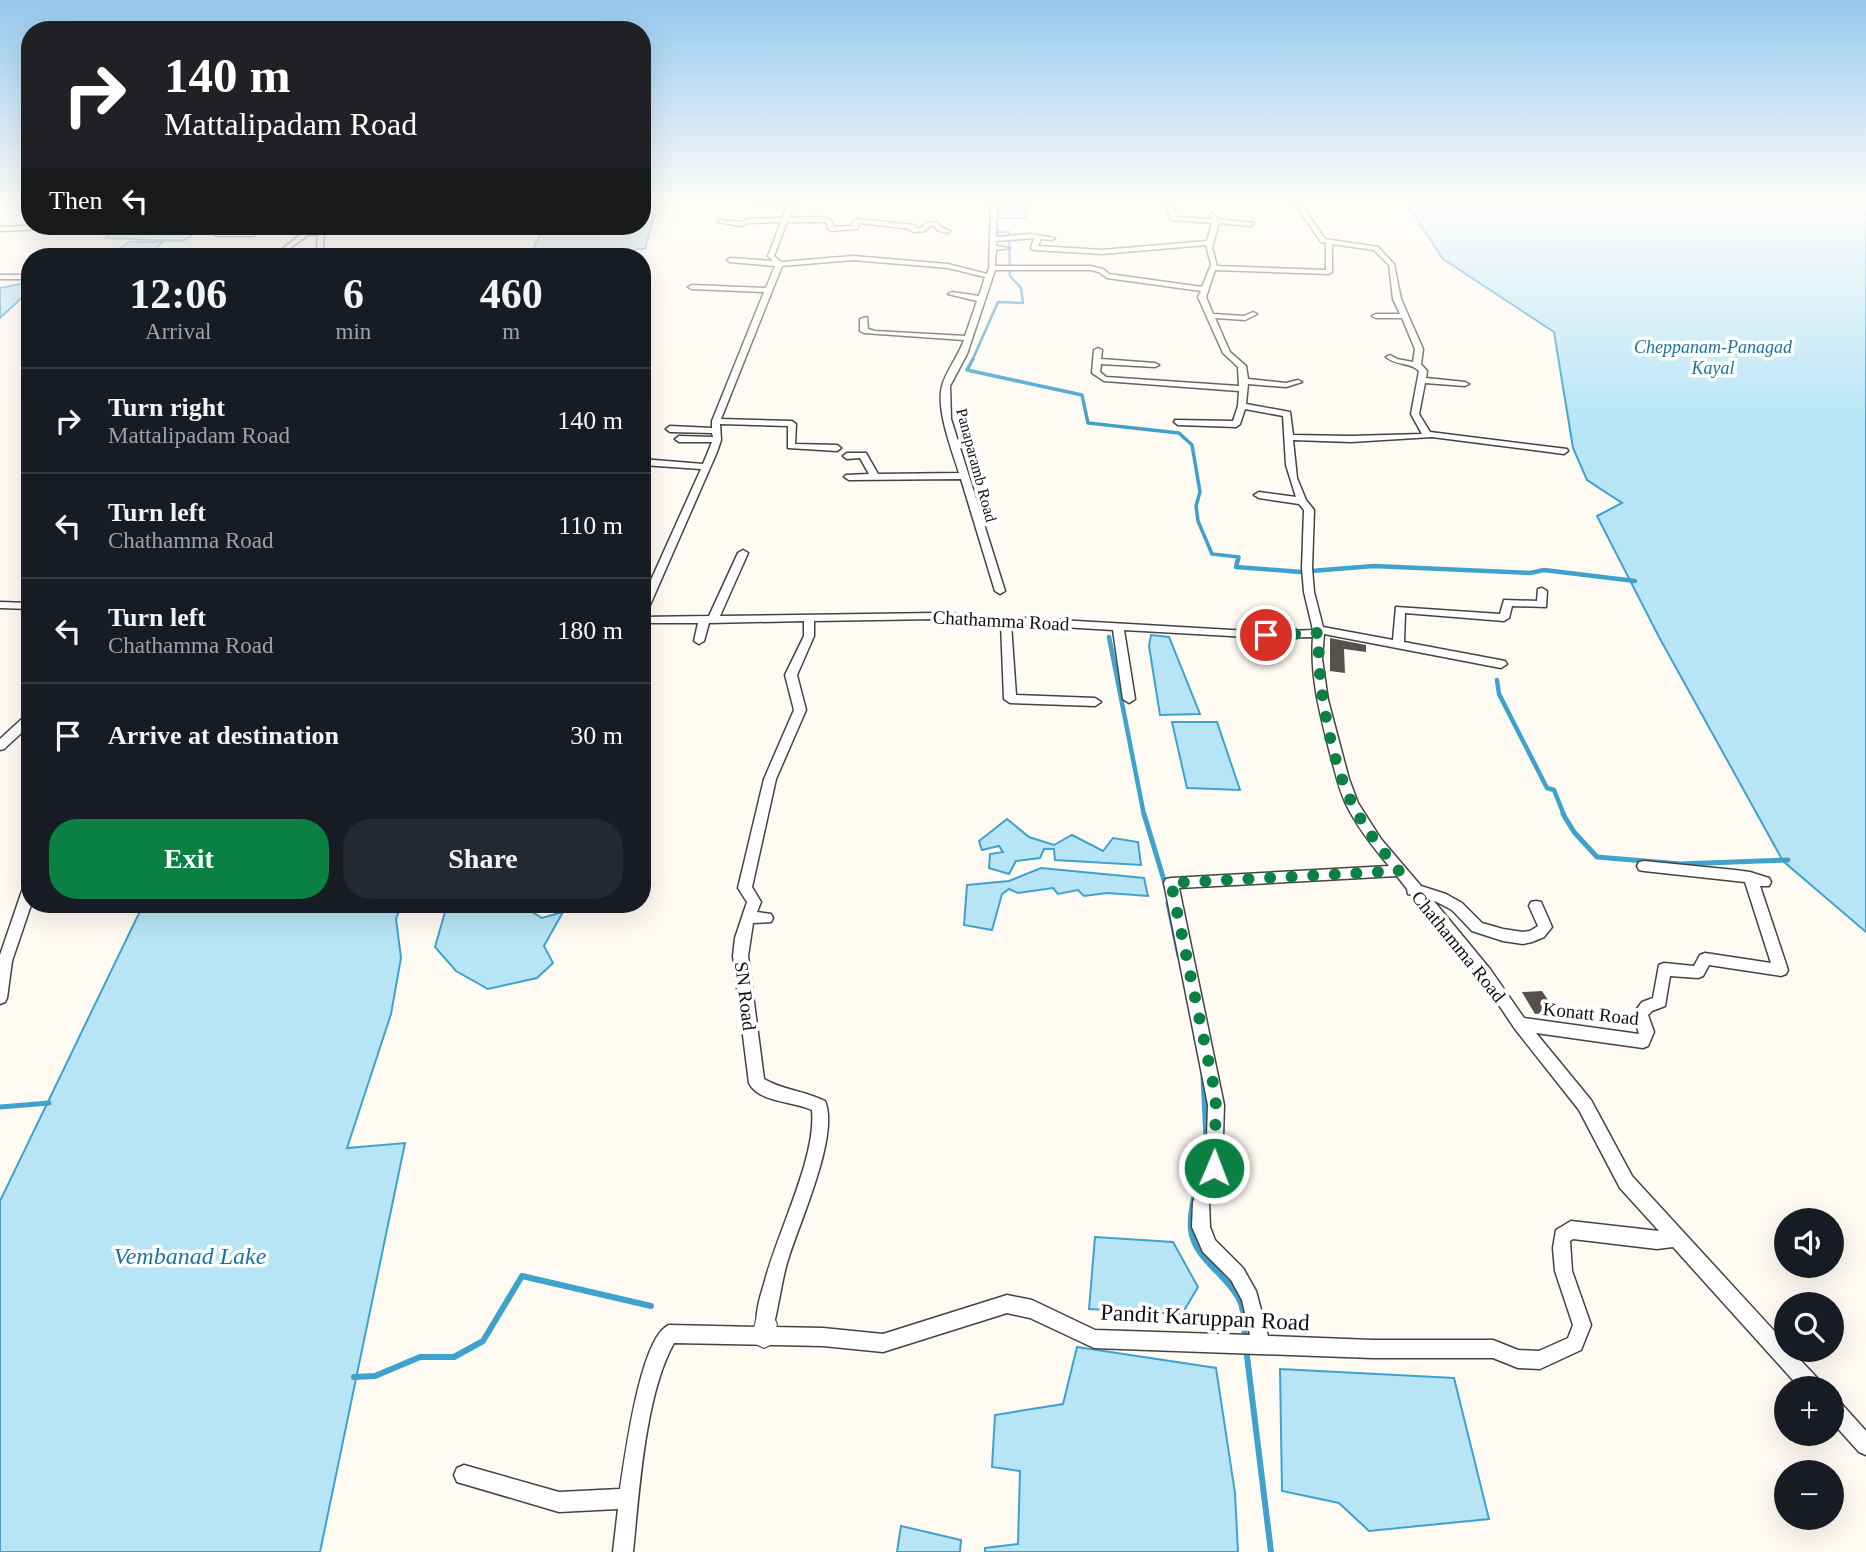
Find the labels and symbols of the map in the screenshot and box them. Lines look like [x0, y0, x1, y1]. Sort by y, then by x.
water label: Cheppanam-Panagad Kayal [1634, 337, 1793, 378]
street label: Panaparamb Road [952, 406, 1000, 524]
pin [1236, 605, 1296, 665]
street label: Chathamma Road [932, 606, 1070, 635]
street label: Chathamma Road [1407, 887, 1510, 1006]
street label: SN Road [731, 960, 760, 1032]
street label: Konatt Road [1542, 998, 1641, 1029]
position arrow [1177, 1131, 1251, 1205]
water label: Vembanad Lake [114, 1243, 267, 1269]
street label: Pandit Karuppan Road [1100, 1300, 1311, 1335]

